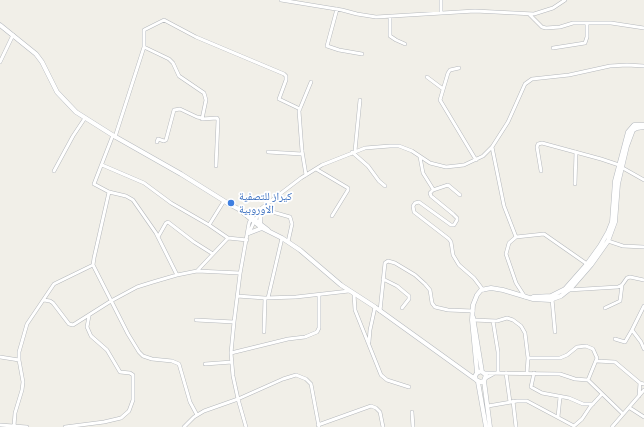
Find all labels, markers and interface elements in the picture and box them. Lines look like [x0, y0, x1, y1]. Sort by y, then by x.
place label: كيراز للتصفية الأوروبية [239, 190, 292, 216]
marker: كيراز للتصفية الأوروبية [226, 198, 236, 208]

